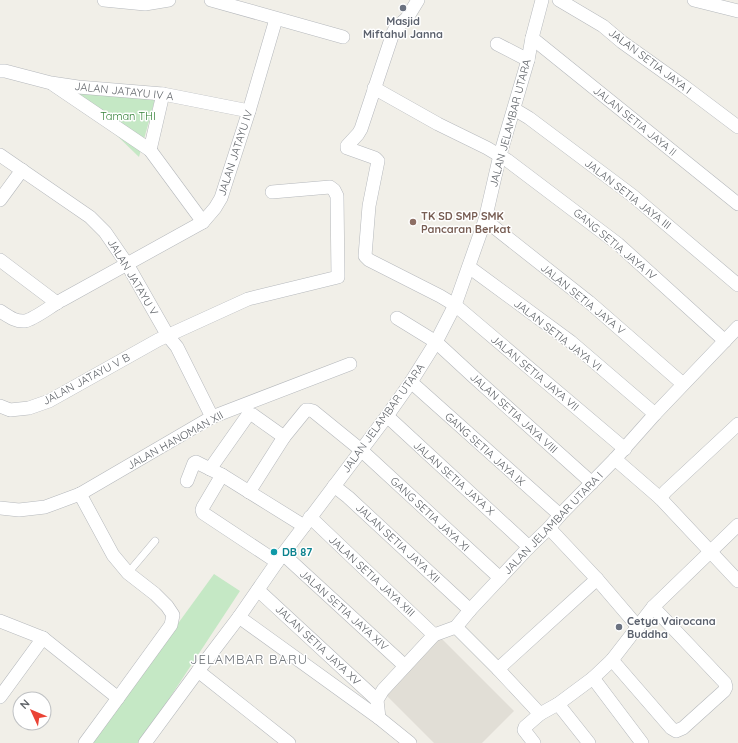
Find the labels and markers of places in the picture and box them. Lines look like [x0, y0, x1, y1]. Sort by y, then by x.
marker: Masjid Miftahul Janna [398, 3, 408, 13]
place label: Masjid Miftahul Janna [363, 14, 443, 41]
place label: TK SD SMP SMK Pancaran Berkat [421, 209, 511, 236]
marker: TK SD SMP SMK Pancaran Berkat [408, 217, 418, 227]
place label: DB 87 [282, 545, 312, 559]
marker: DB 87 [269, 547, 279, 557]
place label: Cetya Vairocana Buddha [627, 614, 716, 641]
marker: Cetya Vairocana Buddha [614, 622, 624, 632]

